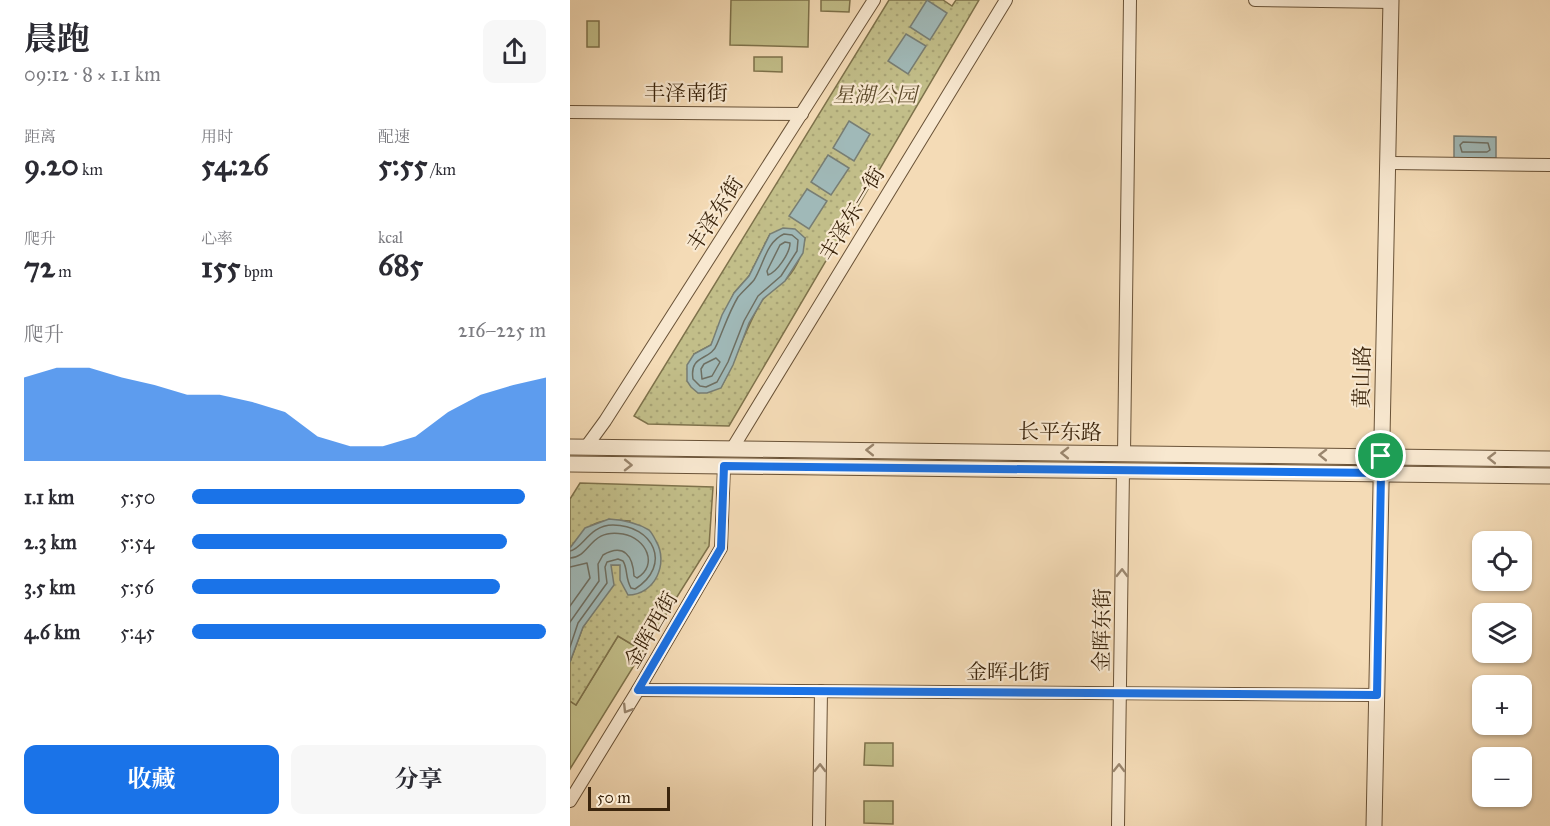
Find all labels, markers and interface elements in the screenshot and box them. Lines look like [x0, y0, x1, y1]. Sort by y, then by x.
text: 晨跑 [24, 19, 90, 59]
button: share [483, 20, 546, 83]
text: 09:12 · 8 × 1.1 km [24, 62, 161, 86]
street label: 丰泽南街 [644, 80, 728, 106]
park label: 星湖公园 [833, 82, 920, 108]
text: 距离 [24, 127, 56, 146]
text: 用时 [201, 127, 233, 146]
text: 配速 [378, 127, 410, 146]
text: 9.20 [24, 147, 79, 183]
text: 54:26 [201, 147, 269, 183]
text: 5:55 [378, 147, 427, 183]
text: km [79, 160, 103, 179]
text: /km [427, 160, 456, 179]
street label: 丰泽东一街 [814, 162, 890, 266]
street label: 丰泽东街 [681, 172, 749, 256]
text: kcal [378, 228, 403, 247]
text: 爬升 [24, 229, 56, 248]
text: 心率 [201, 229, 233, 248]
text: 685 [378, 247, 423, 283]
text: 72 [24, 249, 55, 285]
text: 155 [201, 249, 241, 285]
text: m [55, 262, 72, 281]
text: bpm [241, 262, 273, 281]
text: 216–225 m [458, 318, 546, 342]
text: 爬升 [24, 322, 64, 346]
street label: 黄山路 [1348, 345, 1376, 409]
street label: 长平东路 [1018, 418, 1102, 446]
pin [1355, 430, 1406, 481]
icon: arrive [1364, 439, 1397, 472]
one-way arrow [866, 444, 875, 457]
one-way arrow [1061, 447, 1070, 459]
one-way arrow [1318, 449, 1327, 461]
one-way arrow [1487, 452, 1496, 464]
one-way arrow [624, 459, 633, 471]
text: 1.1 km [24, 485, 74, 509]
text: 5:50 [120, 485, 155, 509]
text: 2.3 km [24, 530, 77, 554]
text: 5:54 [120, 530, 154, 554]
map controls [1472, 531, 1532, 807]
button: locate [1472, 531, 1532, 591]
one-way arrow [1116, 568, 1128, 577]
text: 3.5 km [24, 575, 76, 599]
text: 5:56 [120, 575, 154, 599]
street label: 金晖西街 [619, 587, 683, 673]
street label: 金晖东街 [1088, 588, 1116, 672]
button: layers [1472, 603, 1532, 663]
text: 4.6 km [24, 620, 80, 644]
text: 5:45 [120, 620, 155, 644]
street label: 金晖北街 [966, 659, 1050, 685]
button: + [1472, 675, 1532, 735]
one-way arrow [622, 703, 634, 713]
button: 收藏 [24, 745, 279, 814]
button: 分享 [291, 745, 546, 814]
button: − [1472, 747, 1532, 807]
one-way arrow [814, 763, 826, 772]
one-way arrow [1113, 763, 1125, 772]
scale bar [588, 784, 670, 812]
text: 50 m [597, 788, 631, 807]

